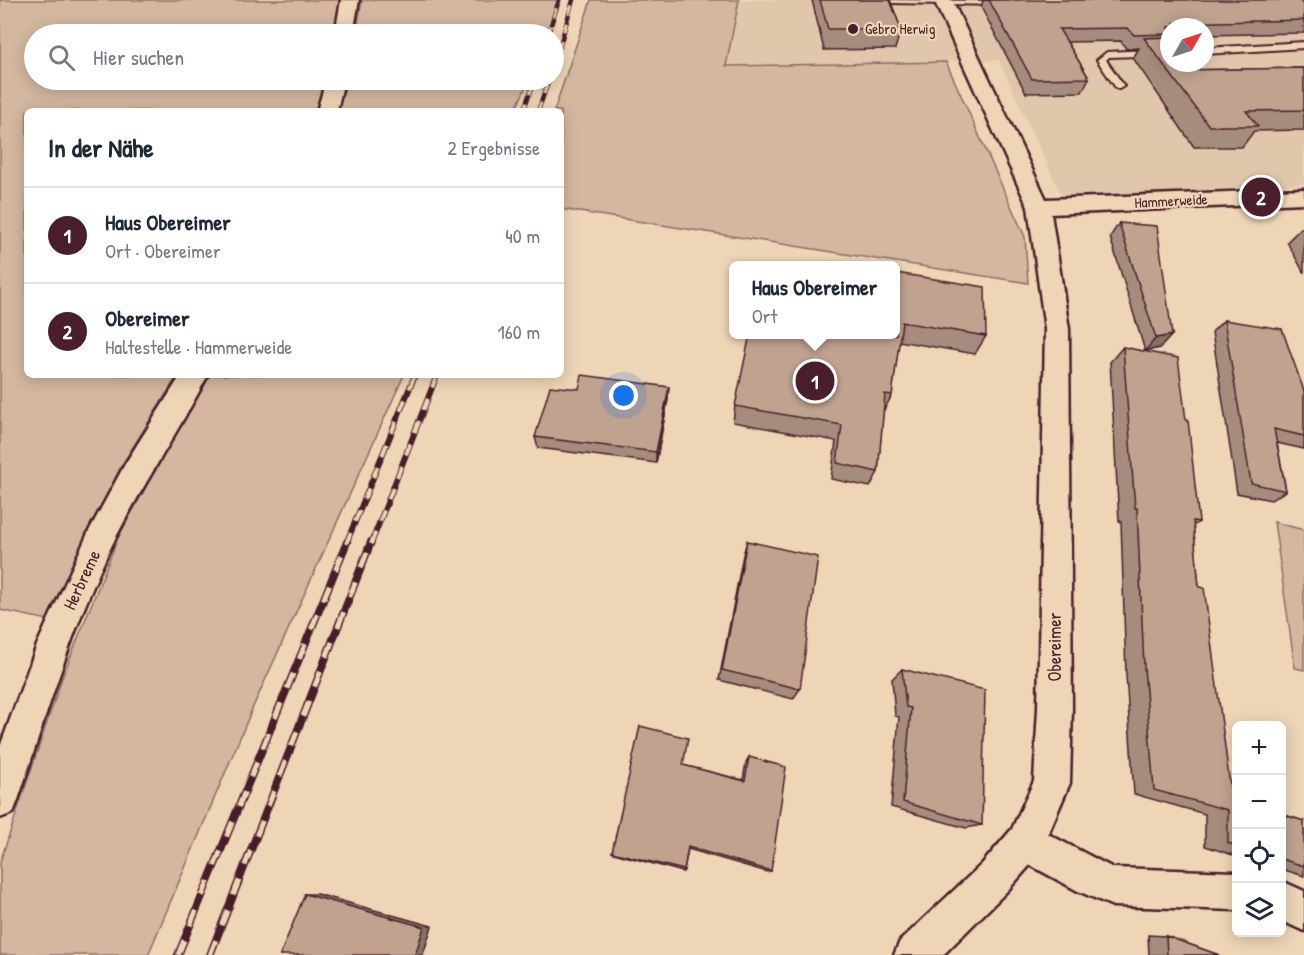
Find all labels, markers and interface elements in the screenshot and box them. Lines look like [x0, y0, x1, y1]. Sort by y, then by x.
place label: Gebro Herwig [865, 18, 936, 39]
north arrow [1160, 18, 1214, 72]
marker: Gebro Herwig [846, 22, 860, 36]
search box [24, 24, 564, 90]
icon: search [45, 41, 78, 74]
text: Hier suchen [93, 42, 184, 72]
text: In der Nähe [48, 130, 154, 165]
text: 2 Ergebnisse [448, 134, 540, 161]
pin: 2 [1242, 174, 1280, 220]
street label: Hammerweide [1134, 188, 1208, 213]
text: Haus Obereimer [105, 207, 231, 237]
text: 1 [64, 222, 71, 249]
text: 40 m [505, 222, 540, 249]
text: Ort · Obereimer [105, 237, 221, 264]
popup [729, 261, 900, 339]
text: Haus Obereimer [752, 272, 877, 302]
text: Ort [752, 302, 777, 329]
text: Obereimer [105, 303, 189, 333]
text: 2 [63, 318, 72, 345]
text: 160 m [498, 318, 540, 345]
text: Haltestelle · Hammerweide [105, 333, 292, 360]
pin: 1 [796, 358, 834, 404]
your location [609, 381, 638, 410]
street label: Herbreme [57, 546, 106, 614]
street label: Obereimer [1042, 612, 1067, 682]
map controls [1232, 721, 1286, 937]
button: + [1232, 721, 1286, 775]
button: − [1232, 775, 1286, 829]
button: locate [1232, 829, 1286, 883]
button: layers [1232, 883, 1286, 937]

